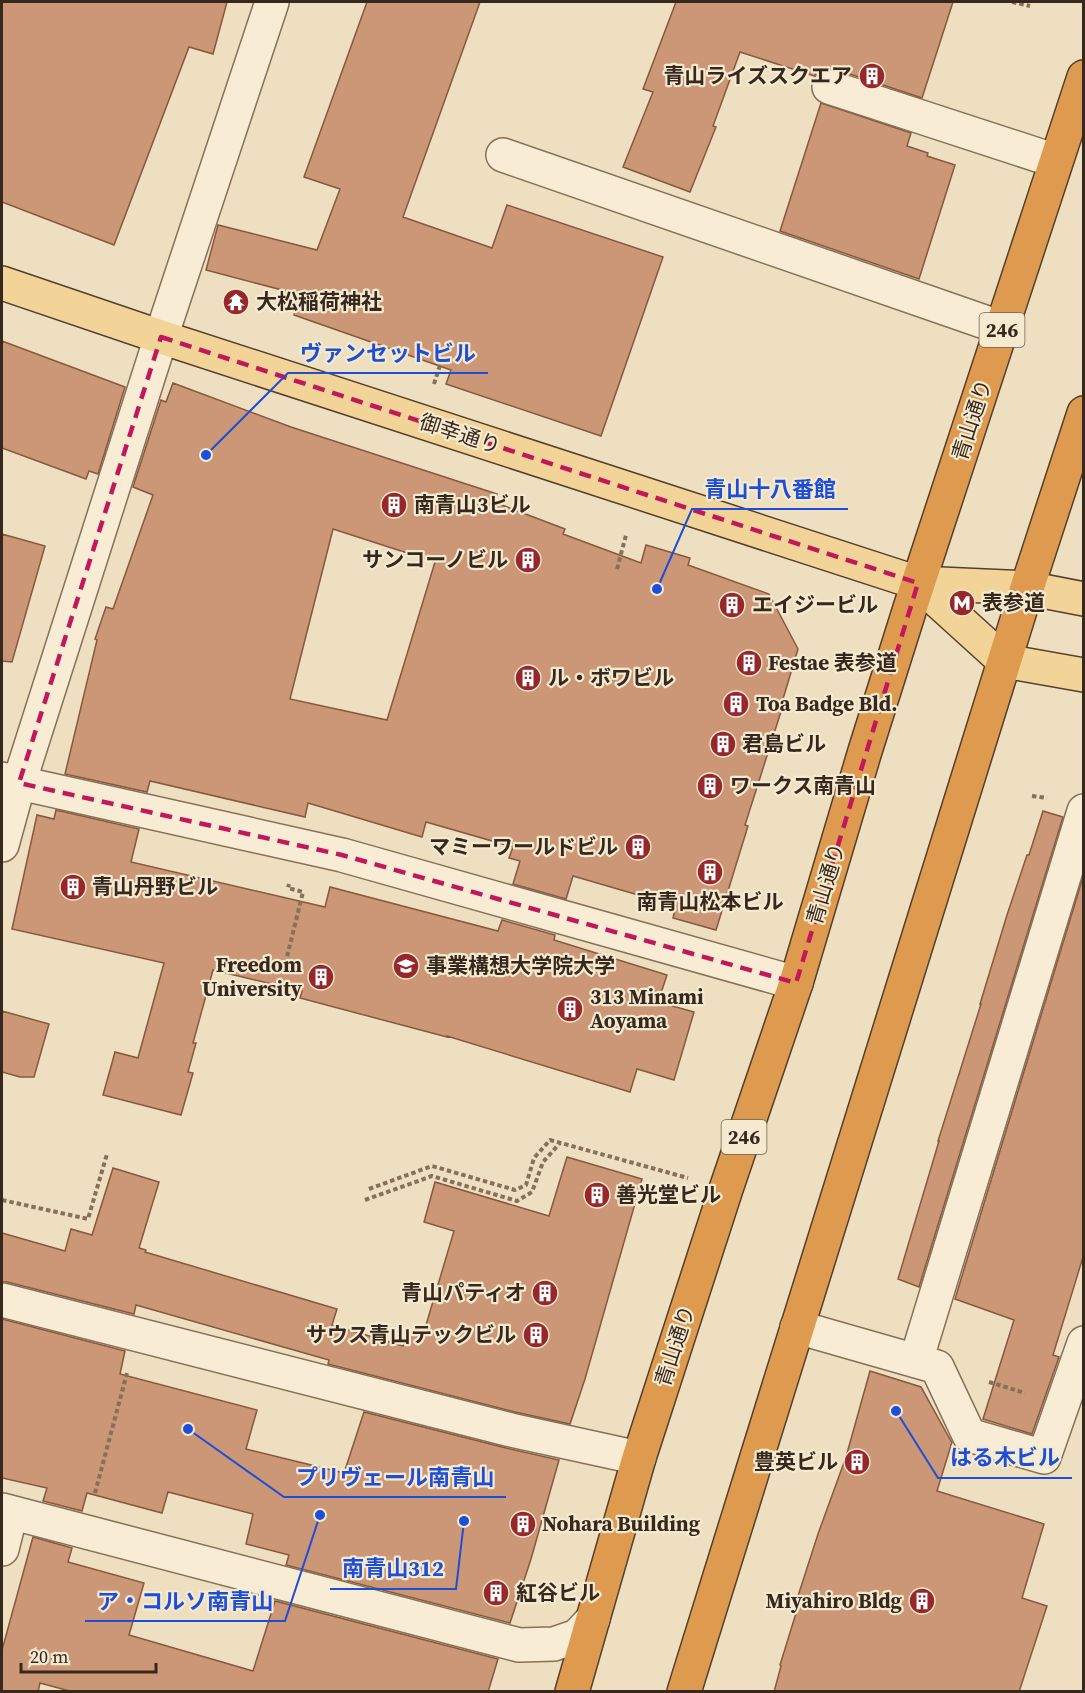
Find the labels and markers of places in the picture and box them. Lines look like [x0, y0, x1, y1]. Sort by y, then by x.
place label: 青山ライズスクエア [664, 61, 852, 90]
building icon: 青山ライズスクエア [857, 61, 887, 91]
temple icon: 大松稲荷神社 [221, 287, 251, 317]
place label: 大松稲荷神社 [256, 287, 382, 316]
callout: ヴァンセットビル [288, 333, 488, 373]
callout: 青山十八番館 [692, 469, 848, 509]
building icon: 南青山3ビル [379, 490, 409, 520]
place label: 南青山3ビル [414, 490, 530, 519]
place label: サンコーノビル [362, 545, 508, 574]
building icon: サンコーノビル [513, 545, 543, 575]
metro station icon: 表参道 [947, 588, 977, 618]
place label: 表参道 [982, 588, 1045, 617]
building icon: エイジービル [717, 590, 747, 620]
place label: エイジービル [752, 590, 878, 619]
building icon: Festae 表参道 [734, 648, 764, 678]
place label: Festae 表参道 [768, 648, 897, 677]
building icon: ル・ボワビル [513, 663, 543, 693]
place label: ル・ボワビル [548, 663, 674, 692]
building icon: Toa Badge Bld. [721, 689, 751, 719]
place label: Toa Badge Bld. [756, 689, 898, 718]
building icon: 君島ビル [708, 729, 738, 759]
place label: 君島ビル [742, 729, 826, 758]
building icon: ワークス南青山 [695, 771, 725, 801]
place label: ワークス南青山 [730, 771, 876, 800]
place label: マミーワールドビル [429, 832, 618, 861]
building icon: マミーワールドビル [623, 832, 653, 862]
building icon: 南青山松本ビル [695, 857, 725, 887]
building icon: 青山丹野ビル [58, 872, 88, 902]
place label: 青山丹野ビル [92, 872, 218, 901]
place label: 南青山松本ビル [637, 887, 784, 916]
place label: Freedom University [202, 950, 303, 1003]
school or university icon: 事業構想大学院大学 [391, 951, 421, 981]
place label: 事業構想大学院大学 [426, 951, 615, 980]
building icon: Freedom University [306, 962, 336, 992]
place label: 313 Minami Aoyama [590, 982, 704, 1035]
building icon: 313 Minami Aoyama [555, 994, 585, 1024]
building icon: 善光堂ビル [582, 1180, 612, 1210]
place label: 善光堂ビル [616, 1180, 721, 1209]
place label: 青山パティオ [401, 1278, 526, 1307]
building icon: 青山パティオ [530, 1278, 560, 1308]
place label: サウス青山テックビル [306, 1320, 516, 1349]
building icon: サウス青山テックビル [521, 1320, 551, 1350]
callout: はる木ビル [938, 1438, 1072, 1478]
place label: 豊英ビル [754, 1447, 838, 1476]
building icon: 豊英ビル [842, 1447, 872, 1477]
callout: プリヴェール南青山 [284, 1457, 506, 1497]
building icon: Nohara Building [508, 1509, 538, 1539]
place label: Nohara Building [542, 1509, 701, 1538]
callout: 南青山312 [330, 1549, 456, 1589]
building icon: 紅谷ビル [481, 1578, 511, 1608]
place label: 紅谷ビル [516, 1578, 600, 1607]
callout: ア・コルソ南青山 [85, 1581, 285, 1621]
place label: Miyahiro Bldg [766, 1586, 903, 1615]
building icon: Miyahiro Bldg [907, 1586, 937, 1616]

